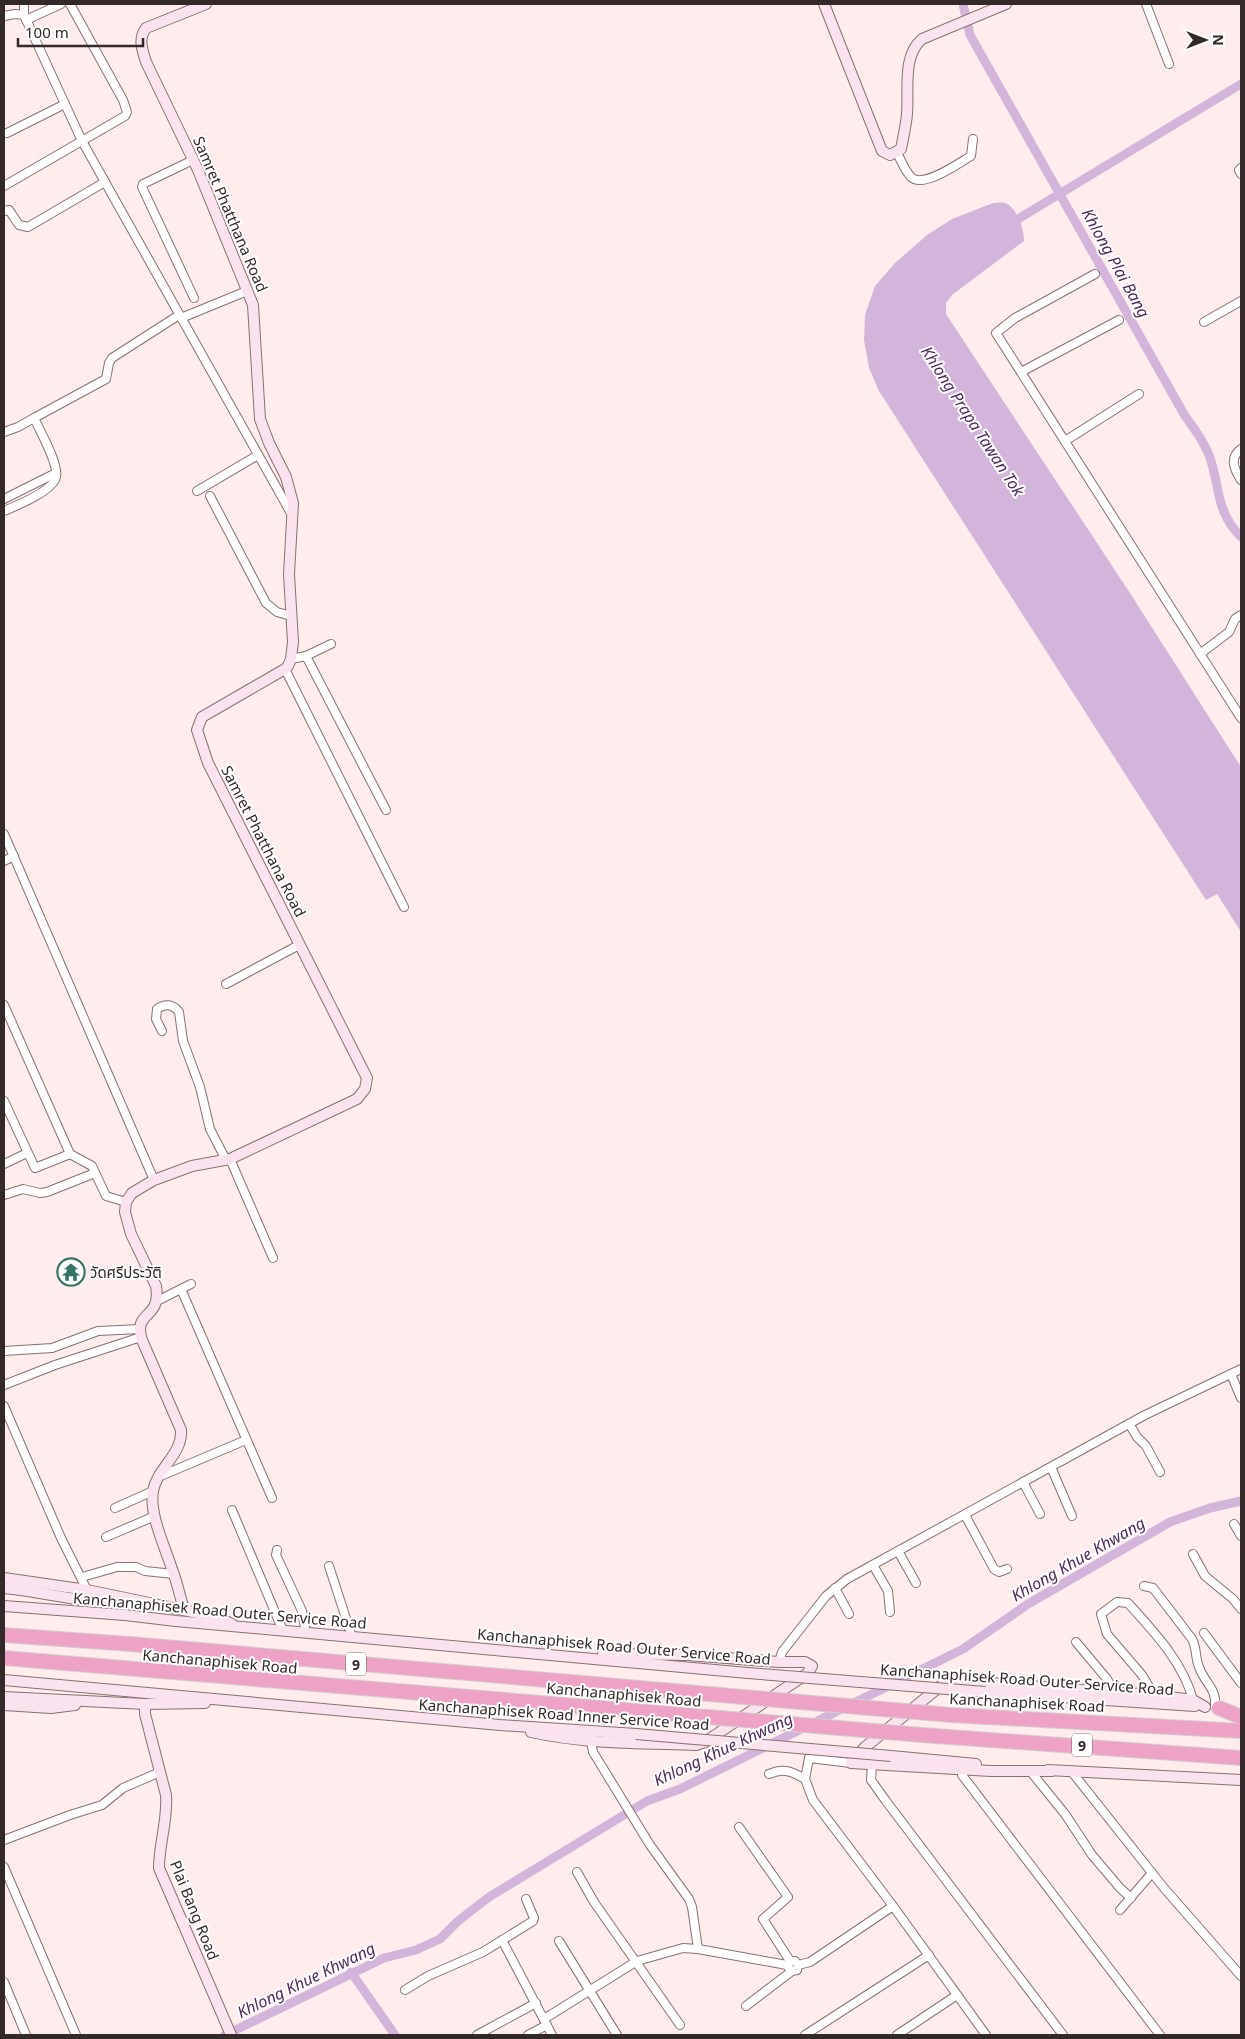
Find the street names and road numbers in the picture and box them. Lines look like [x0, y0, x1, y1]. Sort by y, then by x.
street label: Samret Phatthana Road [189, 133, 273, 295]
street label: Samret Phatthana Road [217, 762, 311, 920]
street label: Kanchanaphisek Road Outer Service Road [73, 1587, 367, 1633]
street label: Kanchanaphisek Road Outer Service Road [477, 1623, 771, 1669]
street label: Kanchanaphisek Road [142, 1644, 298, 1678]
road number: 9 [346, 1652, 366, 1676]
street label: Kanchanaphisek Road Outer Service Road [879, 1659, 1175, 1699]
street label: Kanchanaphisek Road [546, 1677, 702, 1711]
street label: Kanchanaphisek Road [949, 1688, 1105, 1716]
street label: Kanchanaphisek Road Inner Service Road [418, 1694, 710, 1734]
road number: 9 [1072, 1734, 1092, 1756]
street label: Plai Bang Road [166, 1857, 224, 1963]

